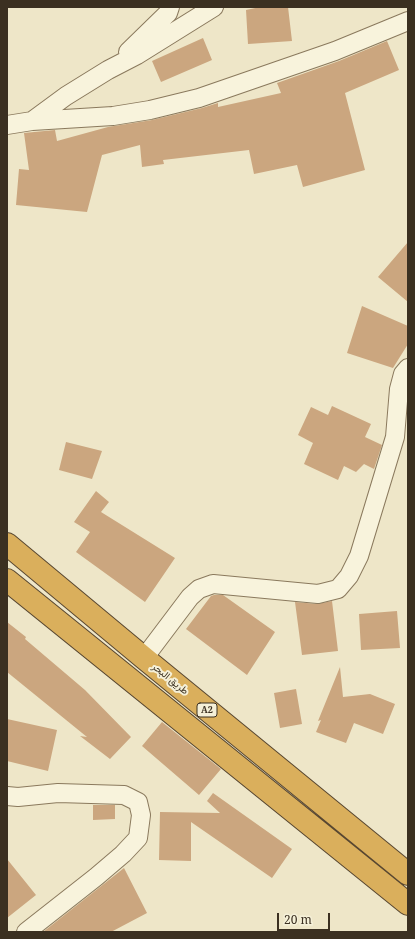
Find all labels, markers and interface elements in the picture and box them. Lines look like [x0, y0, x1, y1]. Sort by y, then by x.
street label: طريق البحر [149, 661, 191, 697]
road number: A2 [197, 703, 217, 717]
scale bar [279, 905, 332, 931]
text: 20 m [284, 911, 312, 928]

